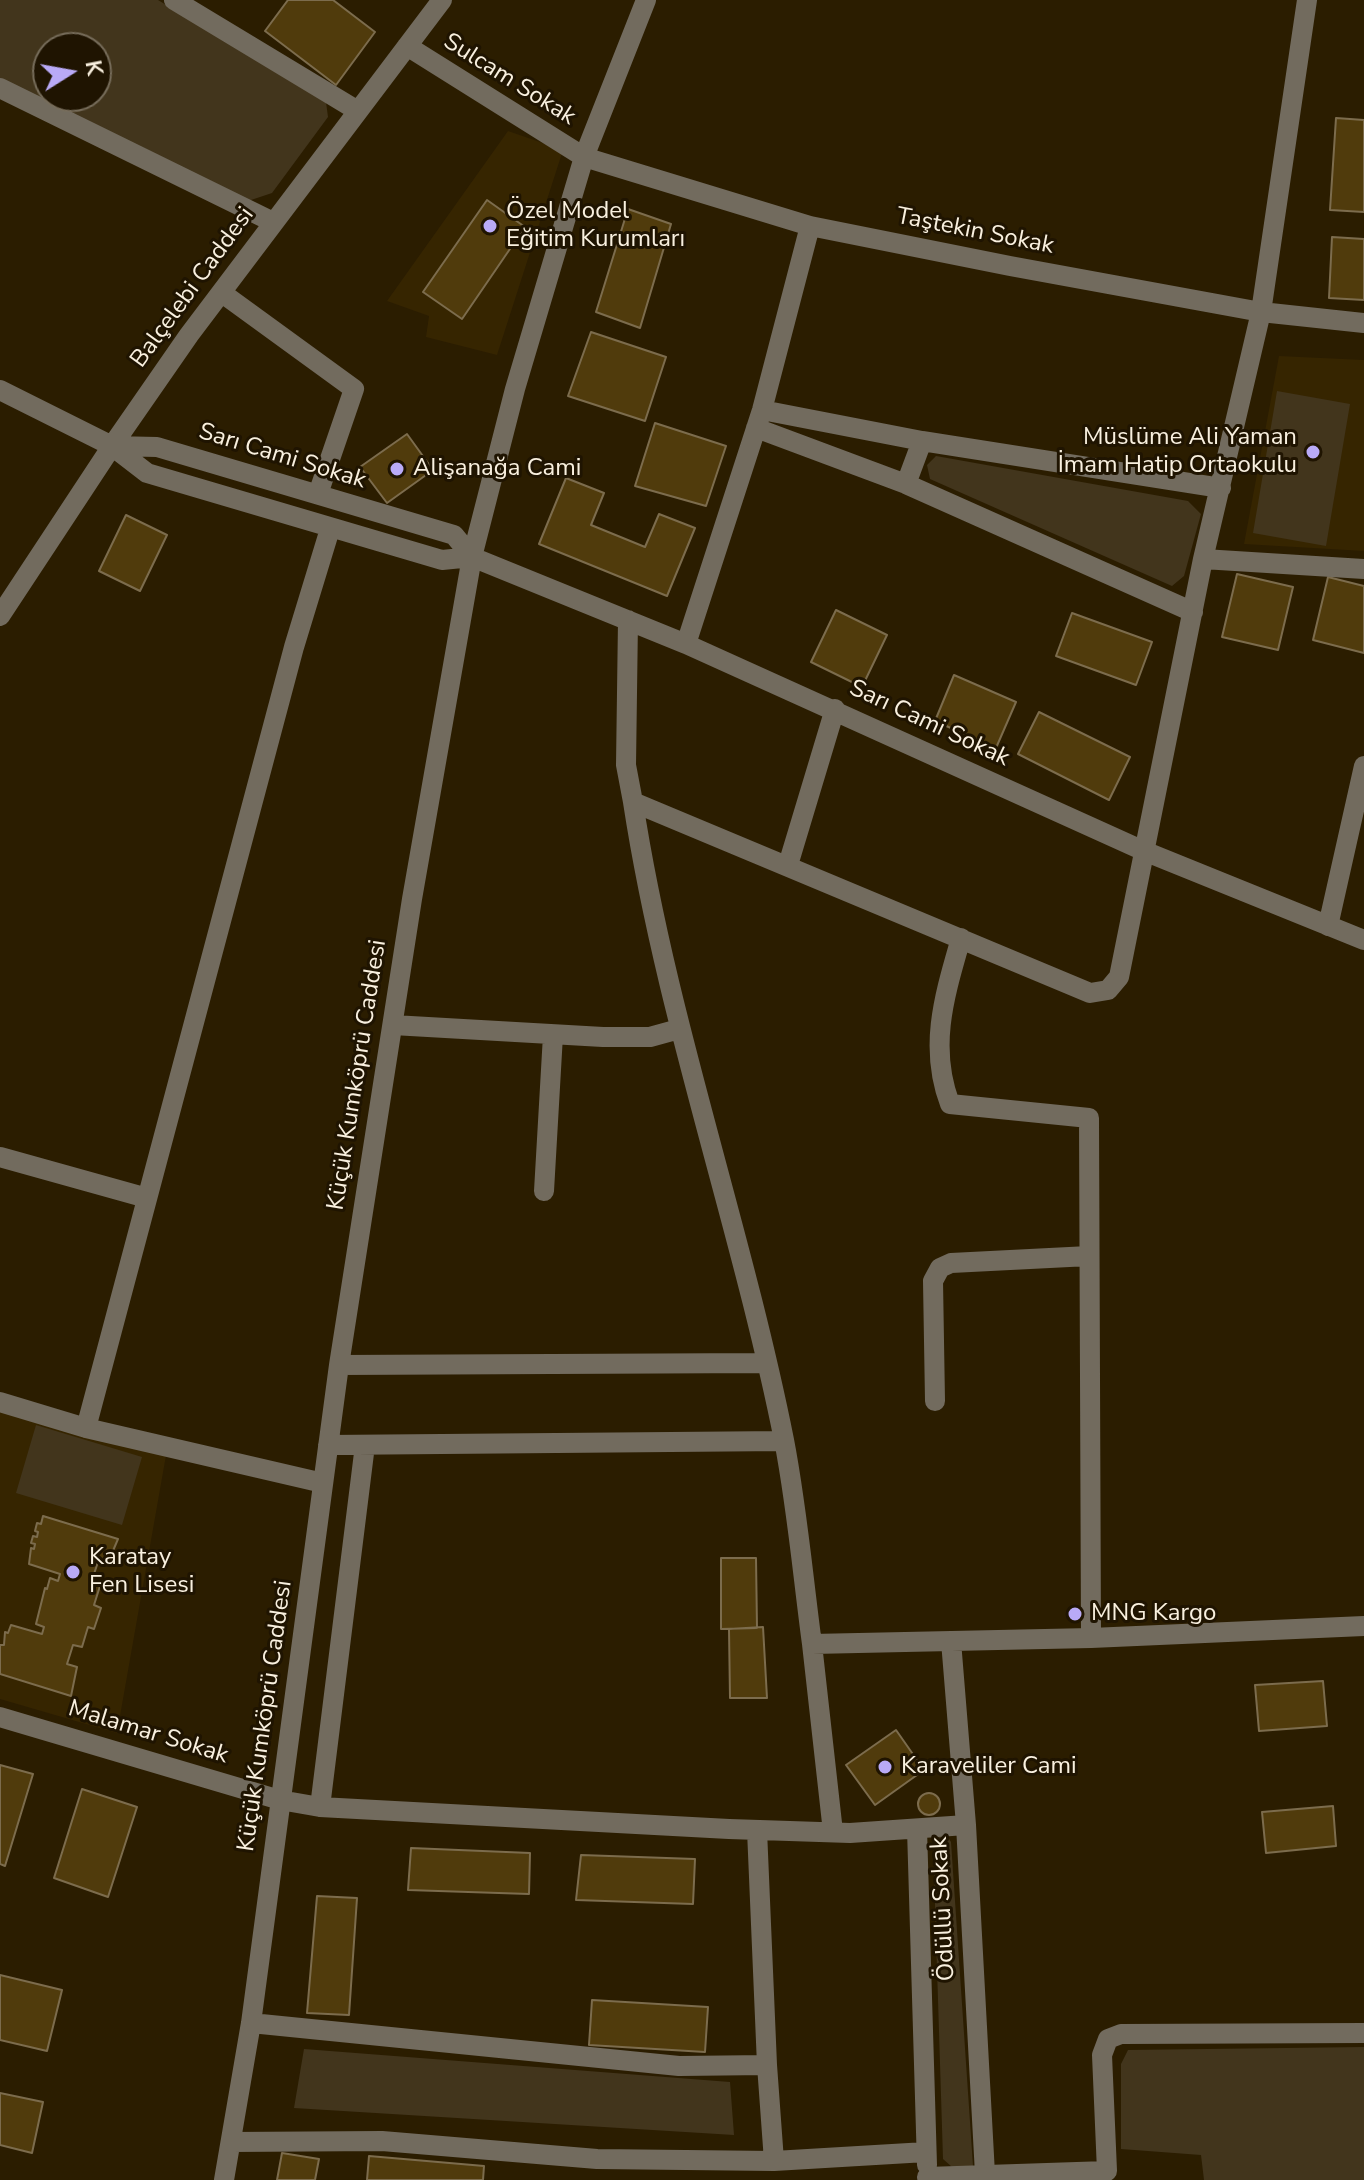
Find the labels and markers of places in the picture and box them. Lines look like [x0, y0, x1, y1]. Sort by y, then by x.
place label: Özel Model Eğitim Kurumları [506, 198, 685, 254]
marker: Özel Model Eğitim Kurumları [481, 217, 499, 235]
place label: Müslüme Ali Yaman İmam Hatip Ortaokulu [1058, 424, 1297, 480]
marker: Müslüme Ali Yaman İmam Hatip Ortaokulu [1304, 443, 1322, 461]
place label: Alişanağa Cami [413, 455, 581, 483]
marker: Alişanağa Cami [388, 460, 406, 478]
place label: Karatay Fen Lisesi [89, 1544, 194, 1600]
marker: Karatay Fen Lisesi [64, 1563, 82, 1581]
place label: MNG Kargo [1091, 1600, 1216, 1628]
marker: MNG Kargo [1066, 1605, 1084, 1623]
place label: Karaveliler Cami [901, 1753, 1077, 1781]
marker: Karaveliler Cami [876, 1758, 894, 1776]

